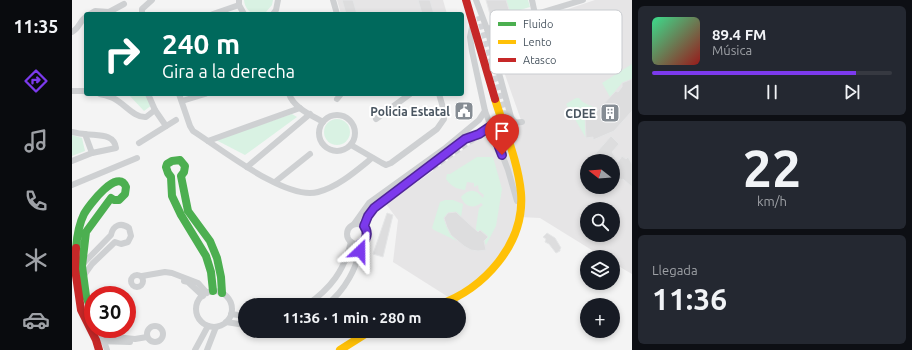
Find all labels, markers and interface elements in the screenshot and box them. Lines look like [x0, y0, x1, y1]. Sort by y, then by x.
legend [490, 10, 622, 74]
text: 11:35 [13, 16, 59, 36]
text: Fluido [523, 18, 554, 30]
text: 89.4 FM [712, 26, 766, 43]
icon: right [96, 28, 148, 80]
text: 240 m [162, 28, 240, 59]
text: Lento [523, 36, 552, 48]
text: Música [712, 43, 752, 57]
text: Atasco [523, 54, 556, 66]
text: Gira a la derecha [162, 61, 295, 81]
icon: directions [22, 67, 50, 95]
icon: previous [681, 81, 703, 103]
icon: pause [761, 81, 783, 103]
icon: next [841, 81, 863, 103]
public building icon: Policia Estatal [453, 100, 475, 122]
building icon: CDEE [599, 102, 621, 124]
place label: Policia Estatal [370, 105, 450, 118]
place label: CDEE [565, 107, 596, 120]
pin [485, 114, 519, 155]
icon: arrive [491, 120, 513, 142]
icon: music [22, 127, 50, 155]
text: 22 [743, 139, 801, 197]
north arrow [580, 154, 620, 194]
map controls [580, 154, 620, 338]
icon: phone [22, 187, 50, 215]
text: km/h [757, 194, 787, 208]
button: search [580, 202, 620, 242]
position arrow [339, 230, 381, 272]
icon: climate [22, 246, 50, 274]
button: layers [580, 250, 620, 290]
text: Llegada [652, 263, 698, 277]
text: 11:36 [652, 282, 727, 316]
speed limit sign: 30 [84, 286, 136, 338]
button: + [580, 298, 620, 338]
icon: car [22, 306, 50, 334]
text: 11:36 · 1 min · 280 m [283, 309, 421, 326]

